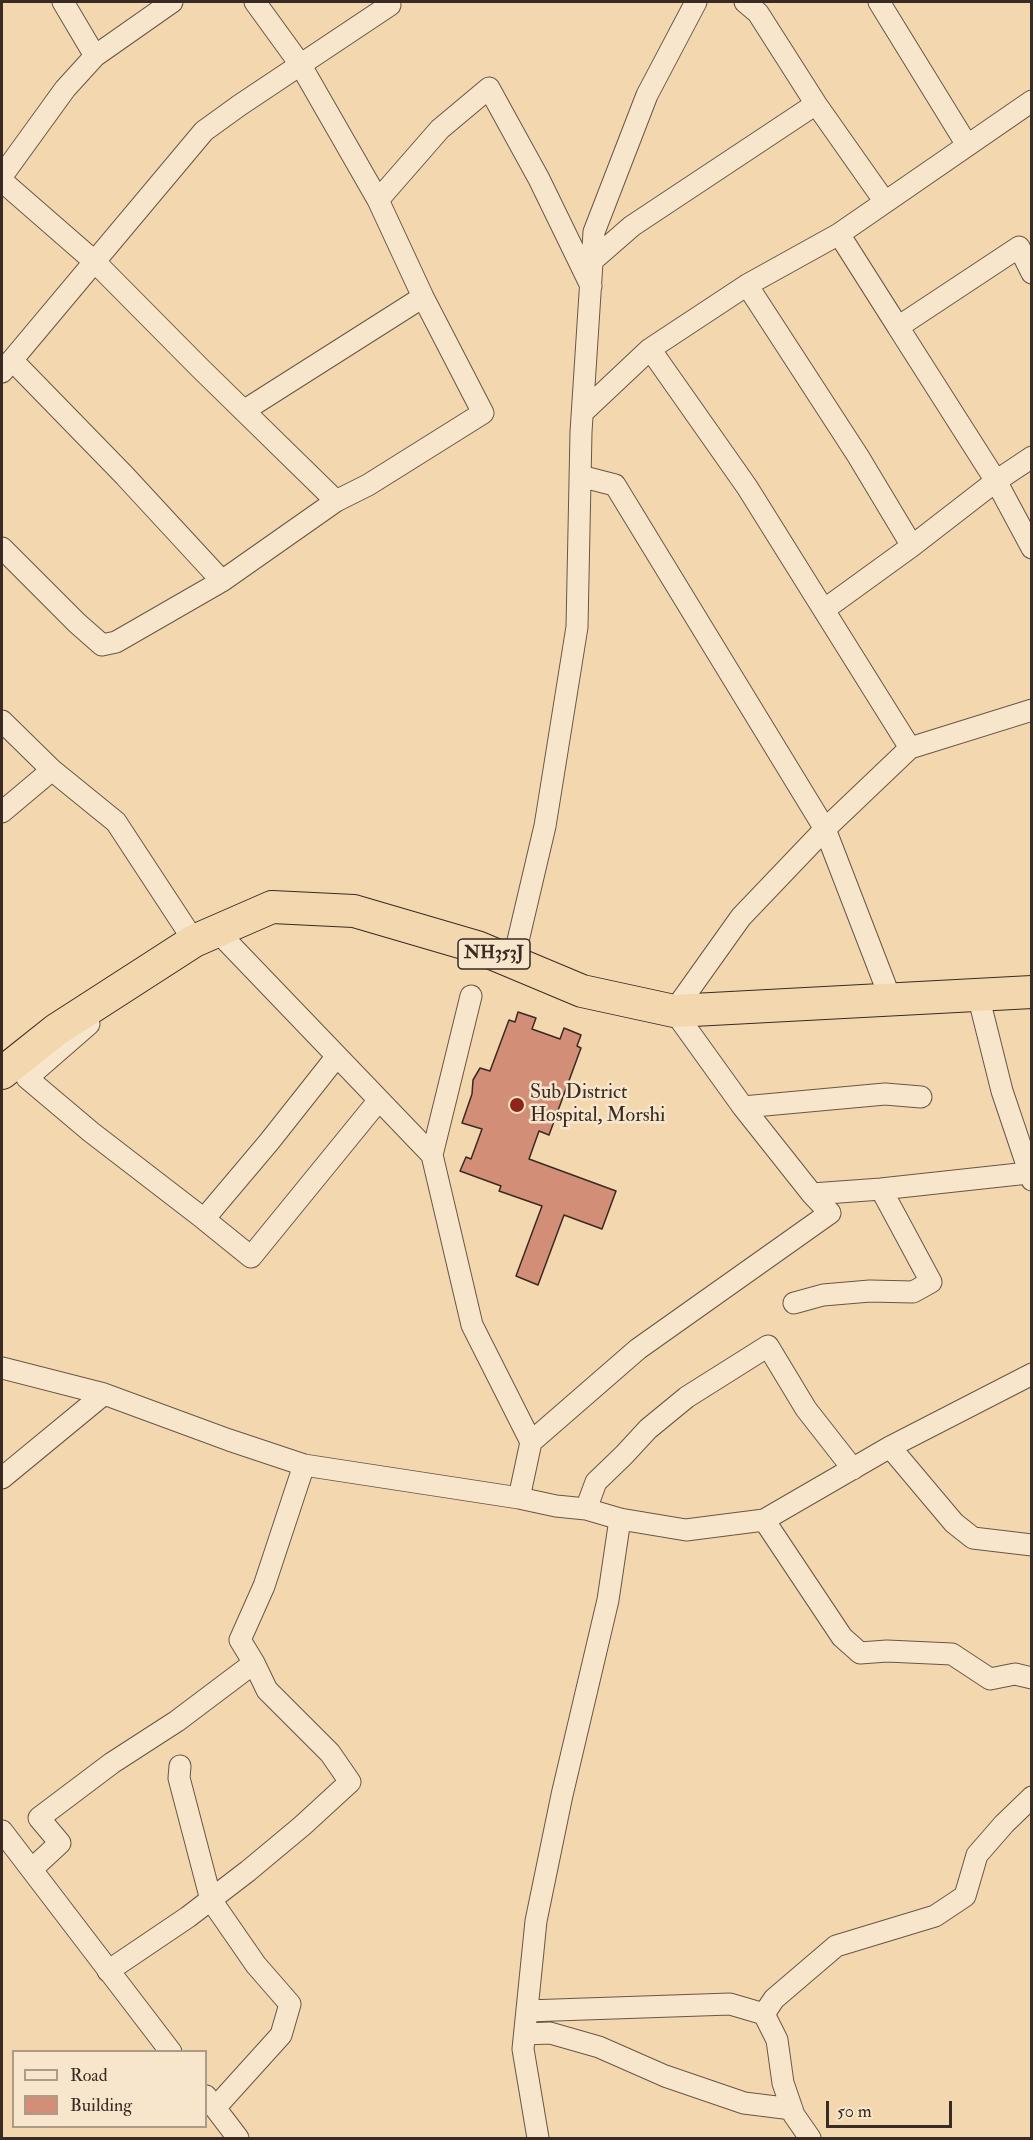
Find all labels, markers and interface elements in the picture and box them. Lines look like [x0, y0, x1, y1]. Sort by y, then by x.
road number: NH353J [458, 939, 530, 969]
place label: Sub District Hospital, Morshi [530, 1082, 665, 1129]
marker: Sub District Hospital, Morshi [508, 1096, 526, 1114]
legend [12, 2050, 207, 2128]
text: Road [70, 2064, 108, 2087]
scale bar [829, 2089, 955, 2127]
text: Building [70, 2094, 132, 2117]
text: 50 m [837, 2100, 872, 2123]

